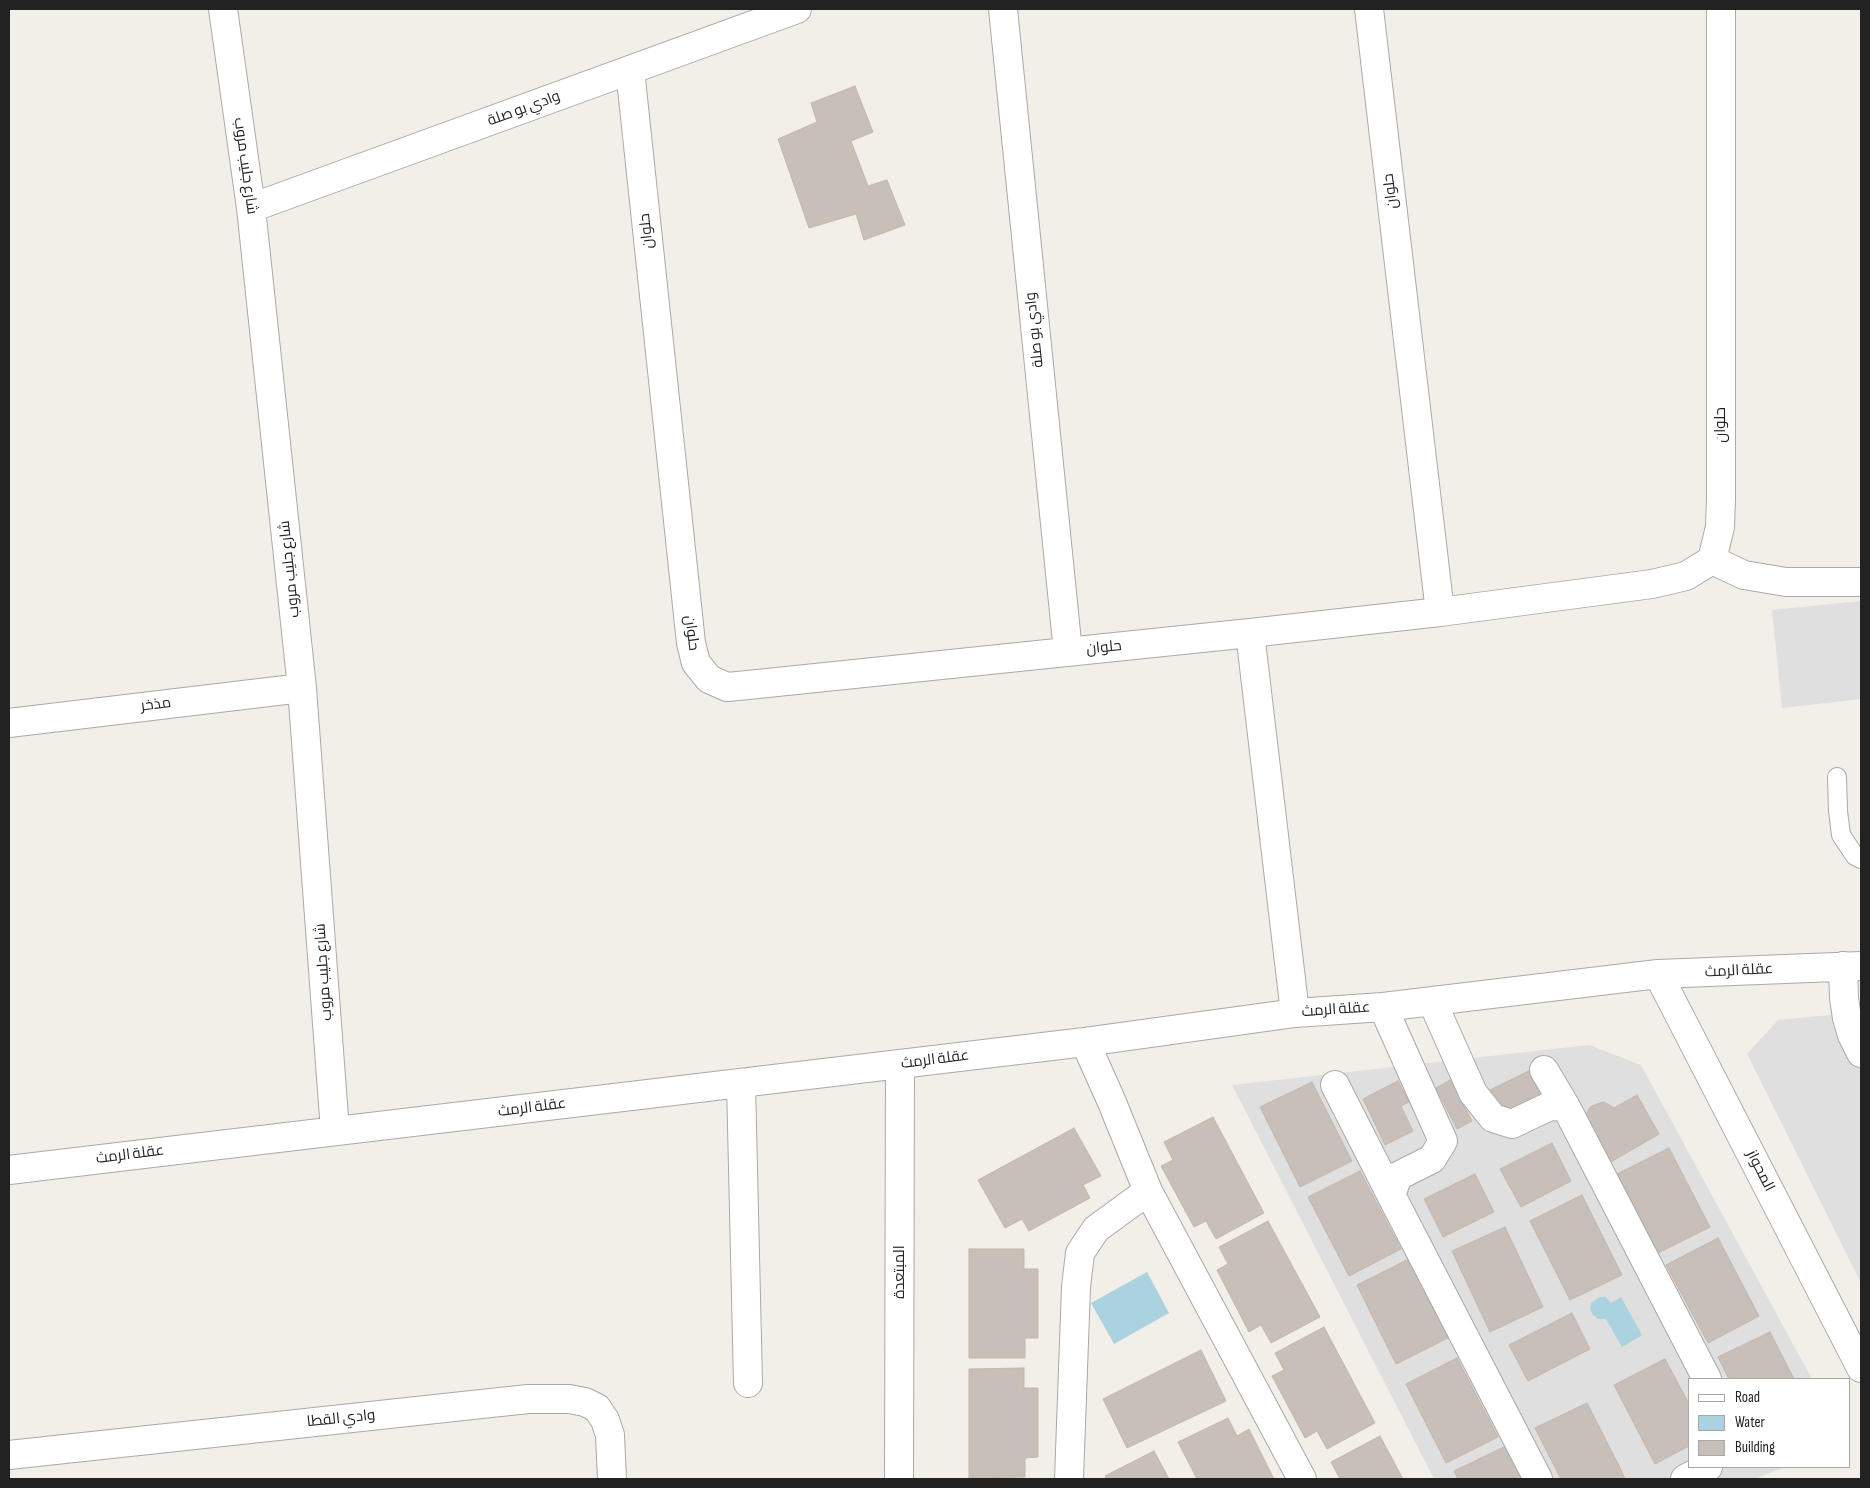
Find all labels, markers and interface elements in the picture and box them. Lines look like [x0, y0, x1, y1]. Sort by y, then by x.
street label: وادي بو صلة [485, 88, 563, 130]
street label: شارع جليب مروب [229, 116, 261, 216]
street label: حلوان [1380, 172, 1402, 210]
street label: حلوان [636, 212, 658, 250]
street label: وادي بو صلة [1022, 291, 1048, 369]
street label: حلوان [1712, 407, 1730, 443]
street label: شارع جليب مروب [276, 520, 304, 618]
street label: حلوان [680, 614, 702, 652]
street label: حلوان [1085, 637, 1123, 659]
street label: مذخر [140, 694, 172, 716]
street label: شارع جليب مروب [312, 923, 336, 1021]
street label: عقلة الرمث [1704, 960, 1774, 982]
street label: عقلة الرمث [1301, 999, 1371, 1021]
street label: عقلة الرمث [900, 1047, 970, 1073]
street label: عقلة الرمث [497, 1095, 567, 1121]
street label: عقلة الرمث [95, 1142, 165, 1168]
street label: المحواز [1742, 1147, 1778, 1195]
street label: المبتعدة [891, 1245, 909, 1299]
legend [1688, 1378, 1850, 1468]
text: Road [1735, 1388, 1760, 1407]
street label: وادي القطا [306, 1406, 376, 1432]
text: Water [1735, 1413, 1765, 1432]
text: Building [1735, 1438, 1775, 1457]

